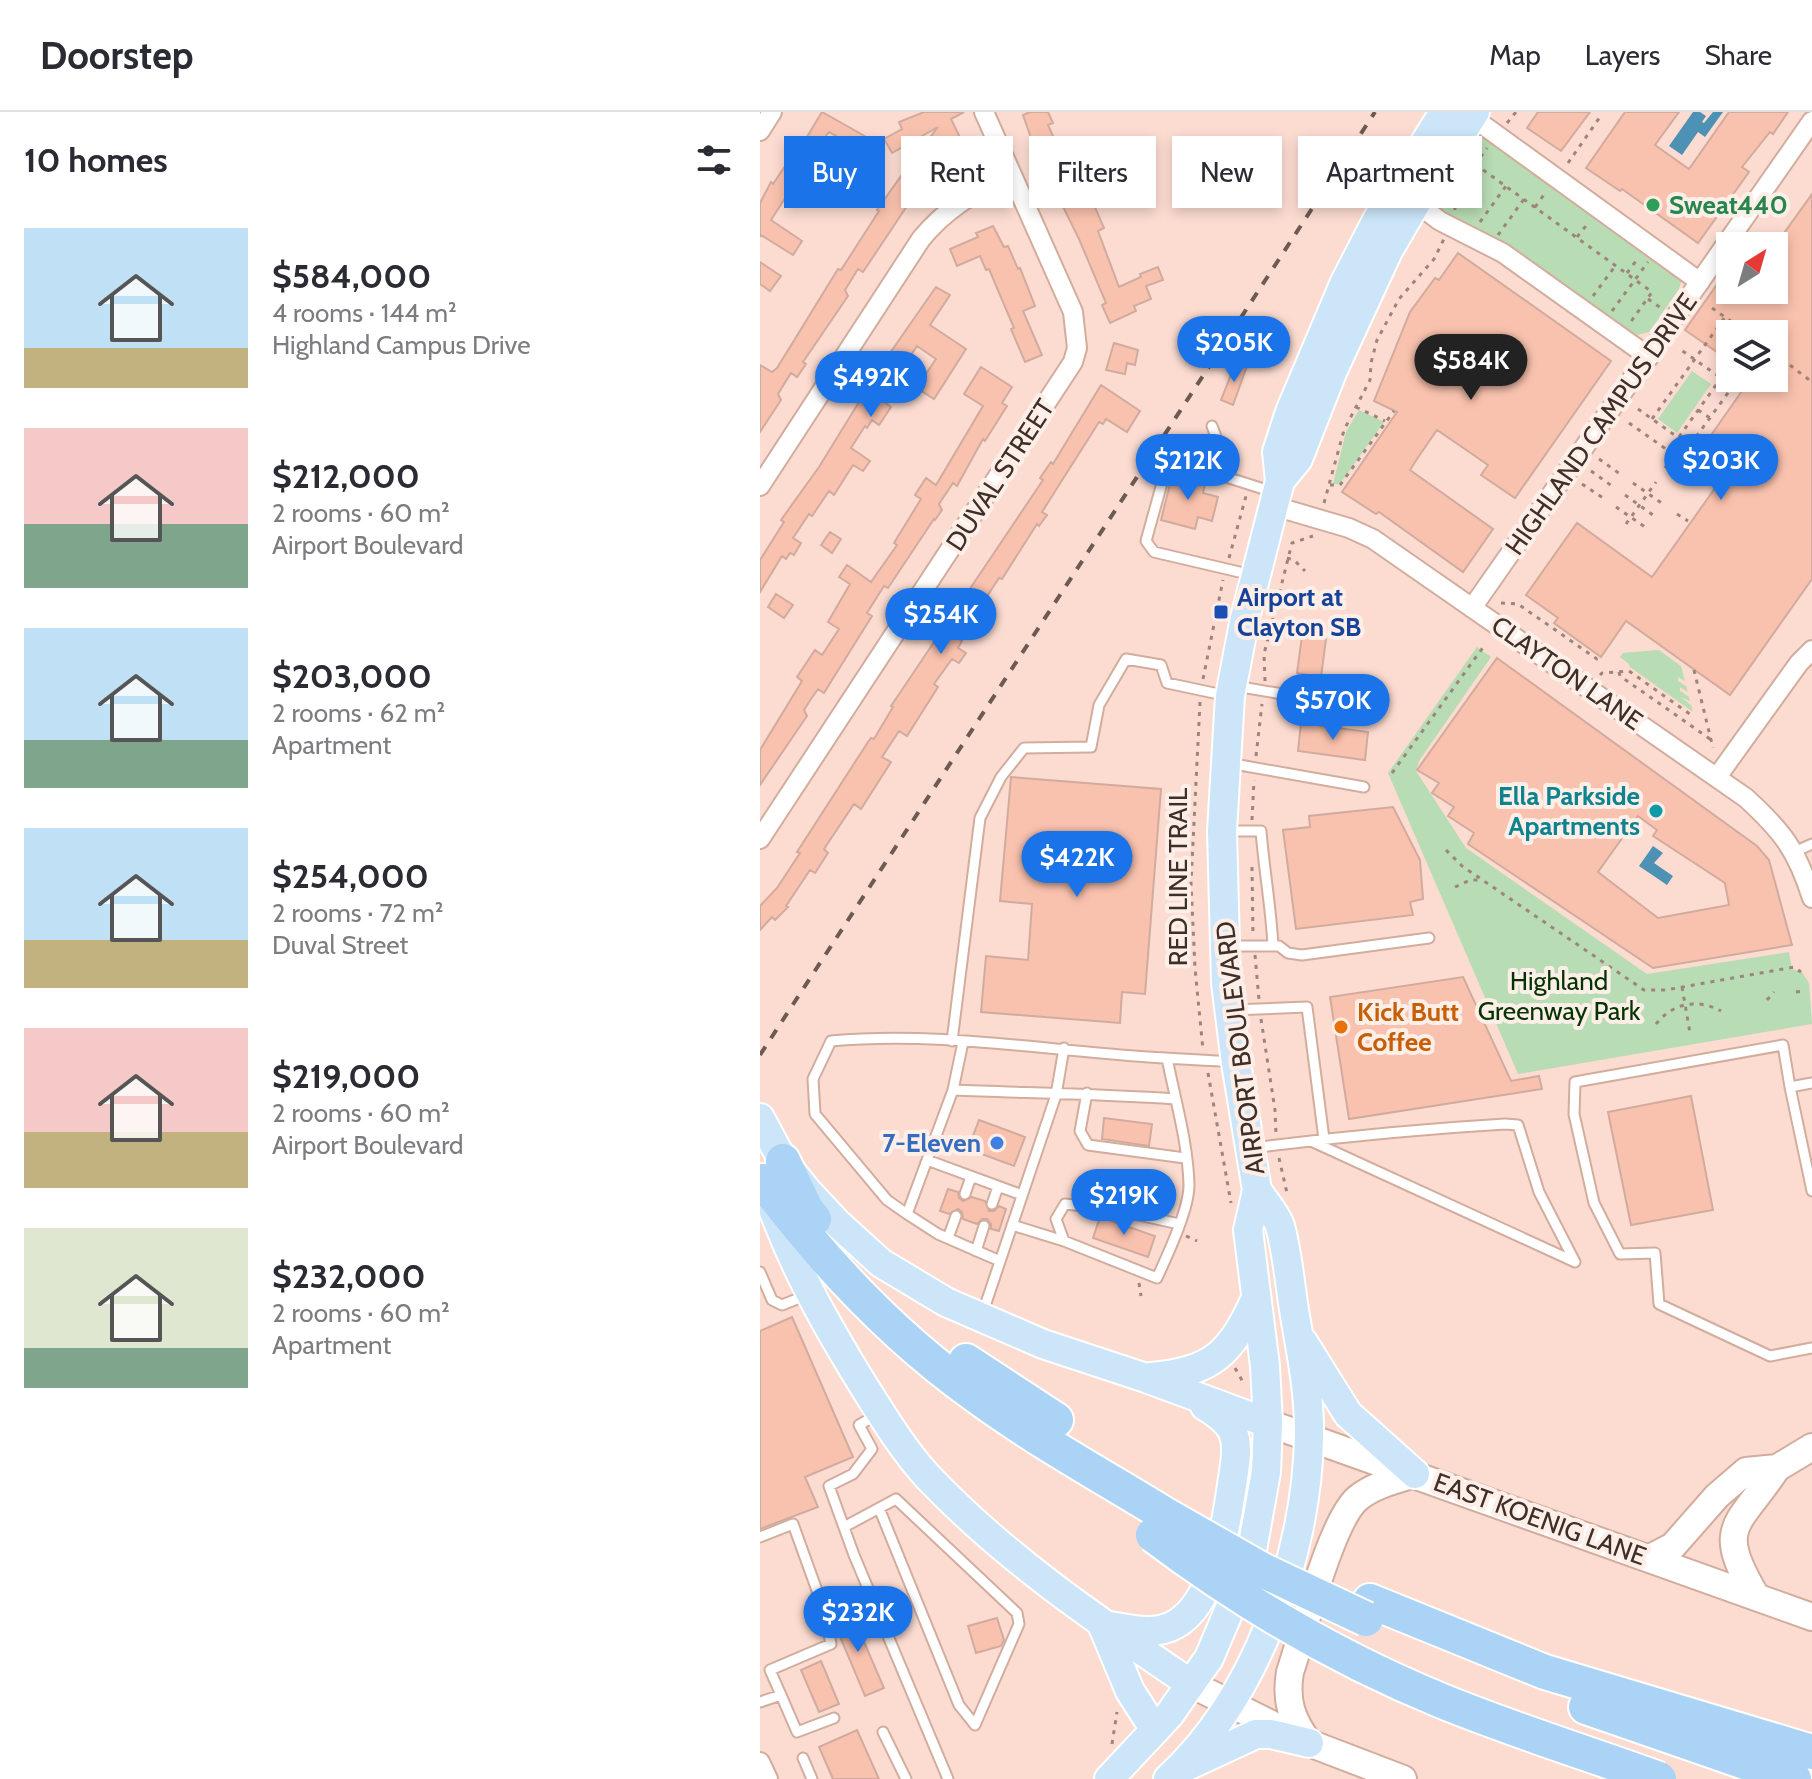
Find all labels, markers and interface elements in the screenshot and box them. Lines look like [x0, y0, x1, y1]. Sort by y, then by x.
text: Doorstep [40, 32, 193, 79]
text: Map [1489, 38, 1541, 72]
text: Layers [1585, 38, 1660, 72]
text: Share [1704, 38, 1772, 72]
chip: Buy [784, 136, 885, 208]
chip: Rent [901, 136, 1013, 208]
chip: Filters [1029, 136, 1156, 208]
chip: New [1172, 136, 1282, 208]
chip: Apartment [1298, 136, 1482, 208]
icon: filters [692, 138, 736, 182]
text: 10 homes [24, 139, 168, 181]
place label: Sweat440 [1669, 189, 1788, 221]
marker: Sweat440 [1644, 196, 1662, 214]
north arrow [1716, 232, 1788, 304]
map controls [1716, 232, 1788, 392]
text: $584,000 [272, 255, 431, 297]
icon: home [88, 260, 184, 356]
street label: HIGHLAND CAMPUS DRIVE [1498, 287, 1704, 561]
text: 4 rooms · 144 m² [272, 297, 457, 329]
pin: $205K [1178, 316, 1290, 384]
button: layers [1716, 320, 1788, 392]
text: $205K [1195, 326, 1273, 358]
text: Highland Campus Drive [272, 329, 530, 361]
pin: $584K [1415, 334, 1527, 402]
text: $584K [1432, 344, 1510, 376]
pin: $492K [815, 351, 927, 419]
text: $492K [833, 361, 909, 393]
street label: DUVAL STREET [939, 393, 1061, 557]
pin: $212K [1132, 434, 1244, 502]
pin: $203K [1665, 434, 1777, 502]
text: $212K [1154, 444, 1222, 476]
text: $203K [1682, 444, 1760, 476]
text: $212,000 [272, 455, 420, 497]
icon: home [88, 460, 184, 556]
text: 2 rooms · 60 m² [272, 497, 450, 529]
text: Airport Boulevard [272, 529, 463, 561]
place label: Airport at Clayton SB [1237, 581, 1361, 643]
pin: $254K [885, 588, 997, 656]
text: $254K [903, 598, 979, 630]
marker: Airport at Clayton SB [1212, 603, 1230, 621]
street label: CLAYTON LANE [1485, 609, 1649, 737]
text: $203,000 [272, 655, 432, 697]
icon: home [88, 660, 184, 756]
pin: $570K [1277, 674, 1389, 742]
text: $570K [1295, 684, 1371, 716]
text: 2 rooms · 62 m² [272, 697, 445, 729]
text: Apartment [272, 729, 391, 761]
place label: Ella Parkside Apartments [1498, 780, 1640, 842]
street label: RED LINE TRAIL [1162, 788, 1194, 966]
marker: Ella Parkside Apartments [1647, 802, 1665, 820]
pin: $422K [1021, 831, 1133, 899]
text: $422K [1039, 841, 1115, 873]
text: $254,000 [272, 855, 429, 897]
icon: home [88, 860, 184, 956]
text: 2 rooms · 72 m² [272, 897, 443, 929]
street label: AIRPORT BOULEVARD [1209, 919, 1271, 1177]
text: Duval Street [272, 929, 408, 961]
park label: Highland Greenway Park [1478, 965, 1641, 1027]
place label: Kick Butt Coffee [1357, 996, 1459, 1058]
marker: Kick Butt Coffee [1332, 1018, 1350, 1036]
text: $219,000 [272, 1055, 420, 1097]
icon: home [88, 1060, 184, 1156]
text: 2 rooms · 60 m² [272, 1097, 450, 1129]
place label: 7-Eleven [882, 1127, 981, 1159]
text: Airport Boulevard [272, 1129, 463, 1161]
marker: 7-Eleven [988, 1134, 1006, 1152]
pin: $219K [1068, 1169, 1180, 1237]
text: $219K [1089, 1179, 1159, 1211]
text: $232,000 [272, 1255, 426, 1297]
icon: home [88, 1260, 184, 1356]
text: 2 rooms · 60 m² [272, 1297, 450, 1329]
text: Apartment [272, 1329, 391, 1361]
street label: EAST KOENIG LANE [1429, 1466, 1651, 1572]
pin: $232K [802, 1586, 914, 1654]
text: $232K [822, 1596, 894, 1628]

